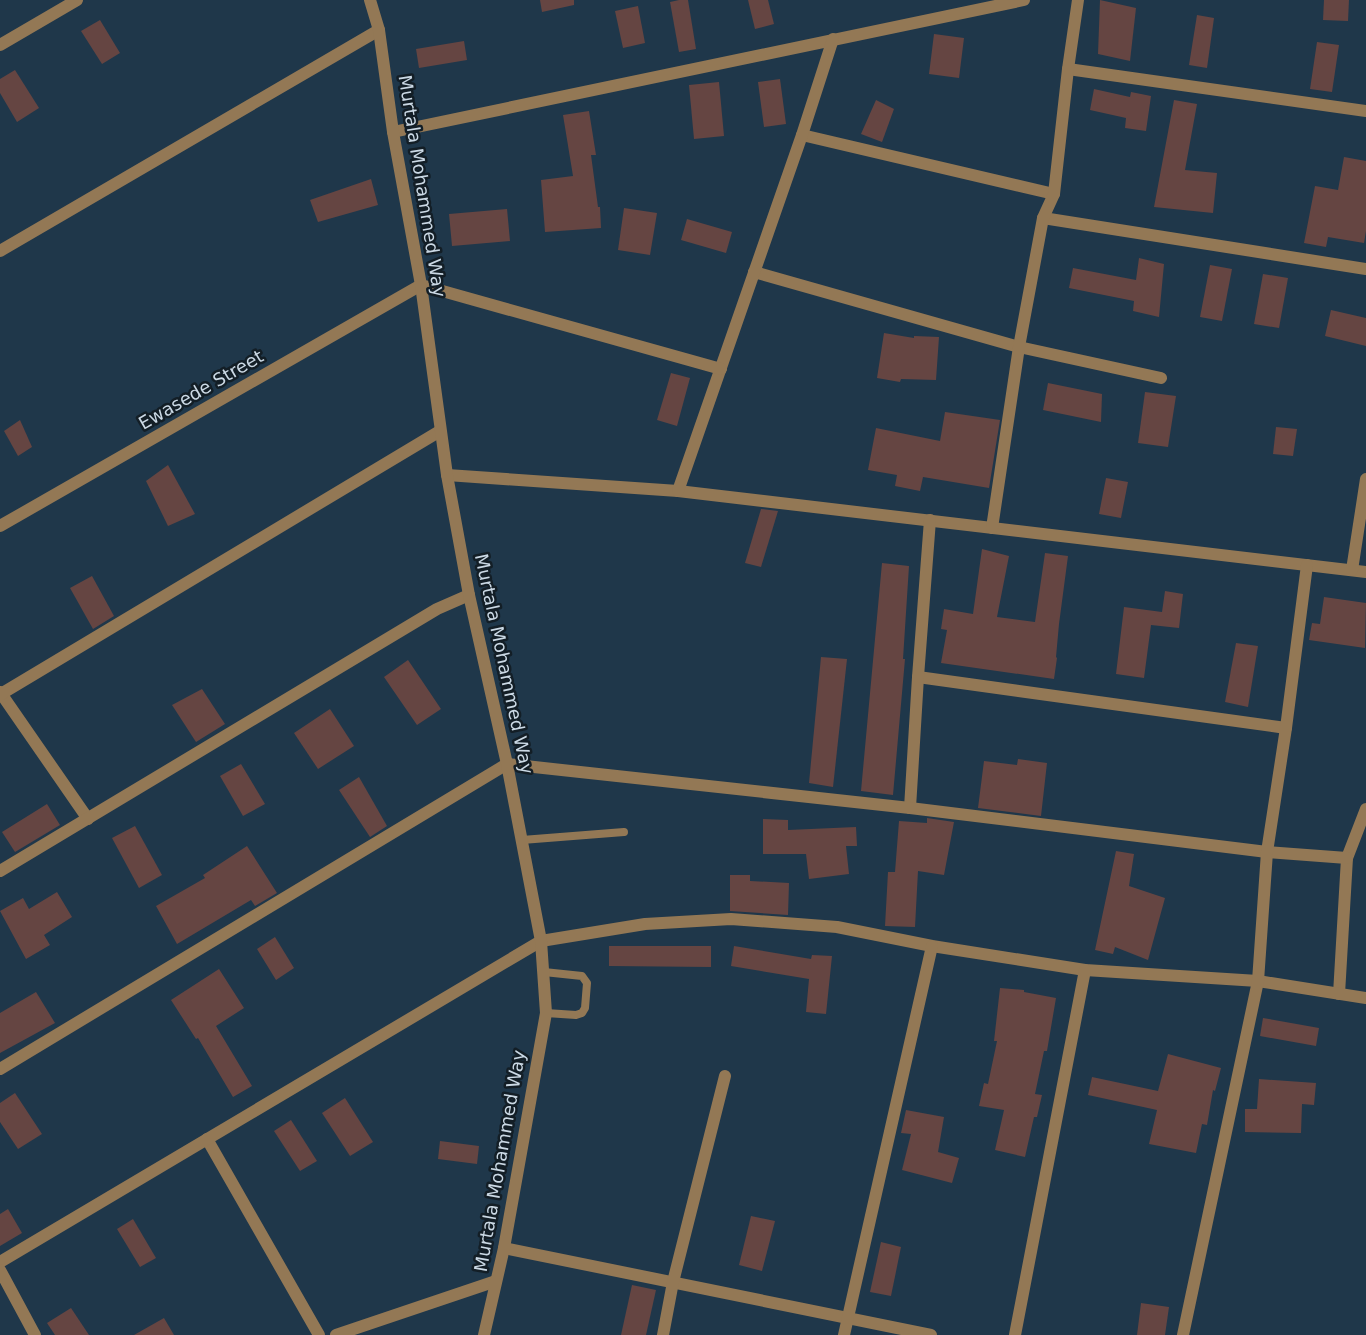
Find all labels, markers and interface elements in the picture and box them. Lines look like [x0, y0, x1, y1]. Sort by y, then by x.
street label: Murtala Mohammed Way [395, 73, 451, 299]
street label: Ewasede Street [135, 345, 267, 434]
street label: Murtala Mohammed Way [471, 552, 538, 776]
street label: Murtala Mohammed Way [470, 1048, 529, 1273]

